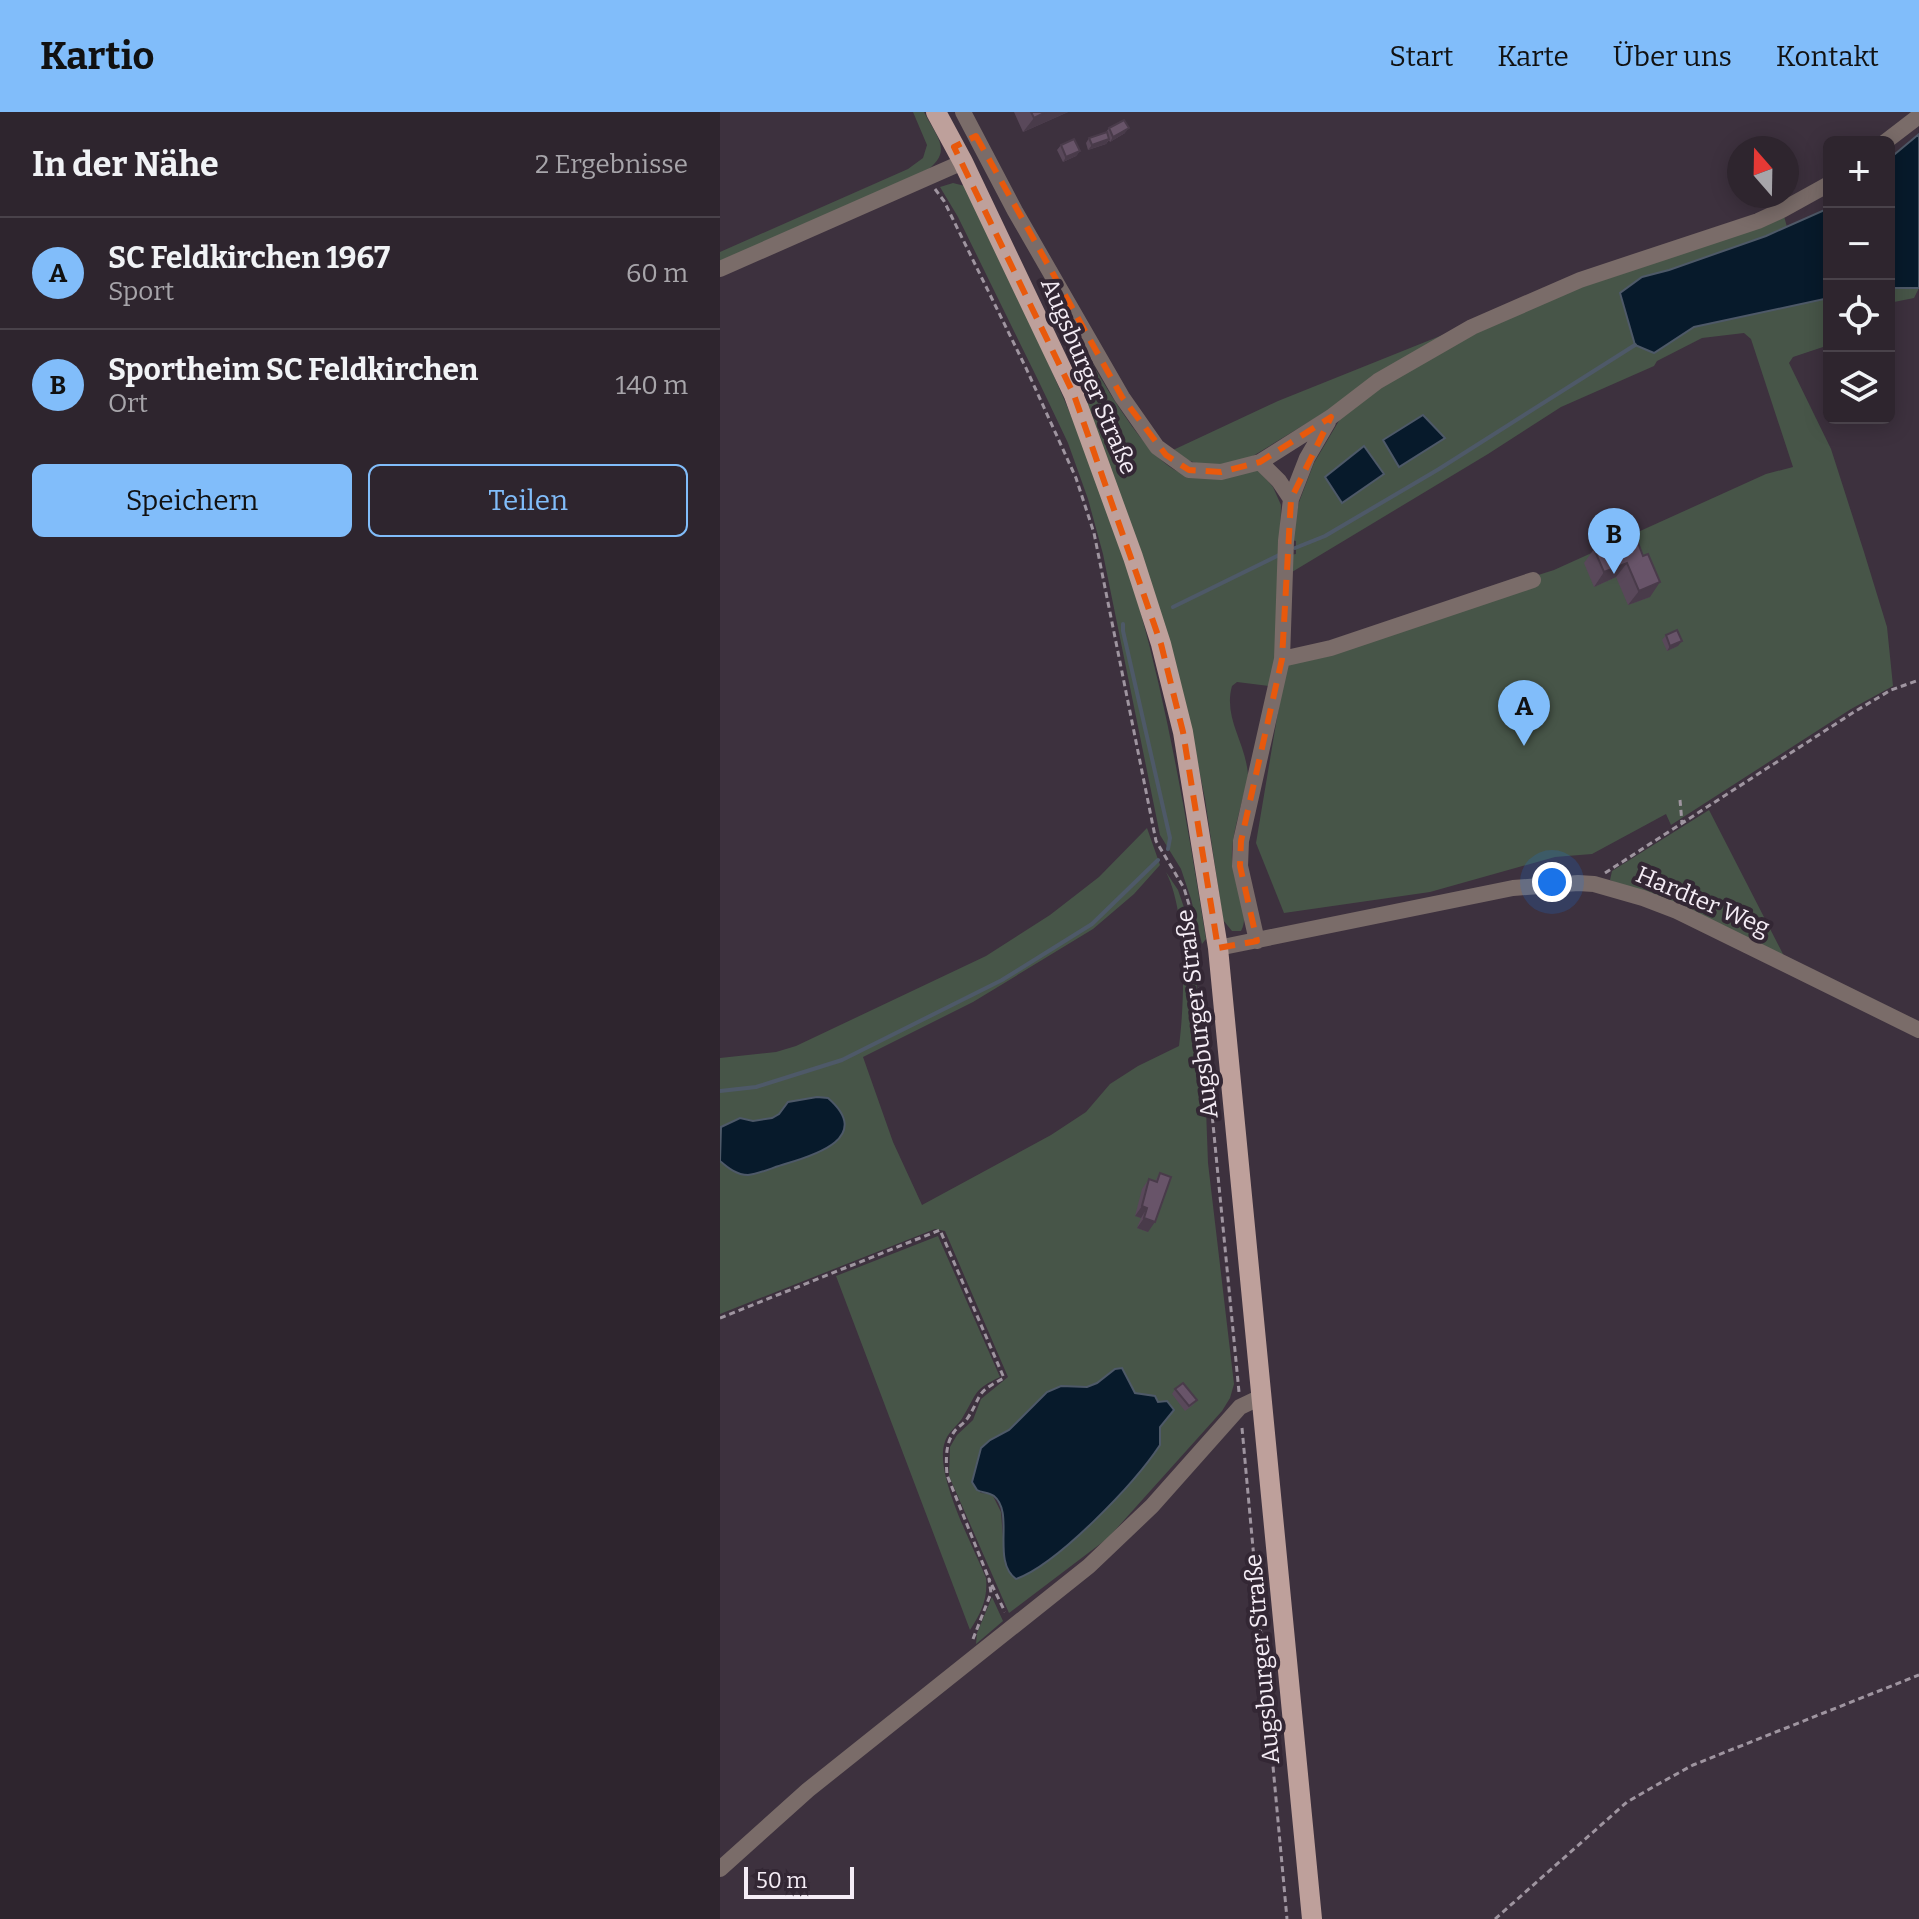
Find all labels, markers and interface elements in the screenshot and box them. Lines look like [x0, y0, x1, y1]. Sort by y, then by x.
text: Kartio [40, 33, 154, 79]
text: Start [1389, 40, 1453, 73]
text: Karte [1497, 40, 1569, 73]
text: Über uns [1613, 40, 1732, 73]
text: Kontakt [1776, 40, 1879, 73]
north arrow [1727, 136, 1799, 208]
map controls [1823, 136, 1895, 424]
button: + [1823, 136, 1895, 208]
text: In der Nähe [32, 144, 219, 185]
text: 2 Ergebnisse [535, 149, 688, 180]
button: − [1823, 208, 1895, 280]
text: SC Feldkirchen 1967 [108, 240, 390, 276]
text: A [49, 258, 67, 289]
text: 60 m [626, 258, 688, 289]
street label: Augsburger Straße [1035, 274, 1143, 478]
text: Sport [108, 276, 174, 307]
button: locate [1823, 280, 1895, 352]
text: Sportheim SC Feldkirchen [108, 352, 478, 388]
button: layers [1823, 352, 1895, 424]
text: B [50, 370, 66, 401]
text: 140 m [616, 370, 688, 401]
text: Ort [108, 388, 148, 419]
button: Speichern [32, 464, 352, 537]
button: Teilen [368, 464, 688, 537]
pin: B [1588, 508, 1640, 574]
pin: A [1498, 680, 1550, 746]
street label: Hardter Weg [1632, 860, 1774, 942]
your location [1532, 862, 1572, 902]
street label: Augsburger Straße [1170, 908, 1224, 1120]
street label: Augsburger Straße [1239, 1553, 1285, 1765]
scale bar [744, 1863, 854, 1899]
text: 50 m [756, 1867, 807, 1894]

